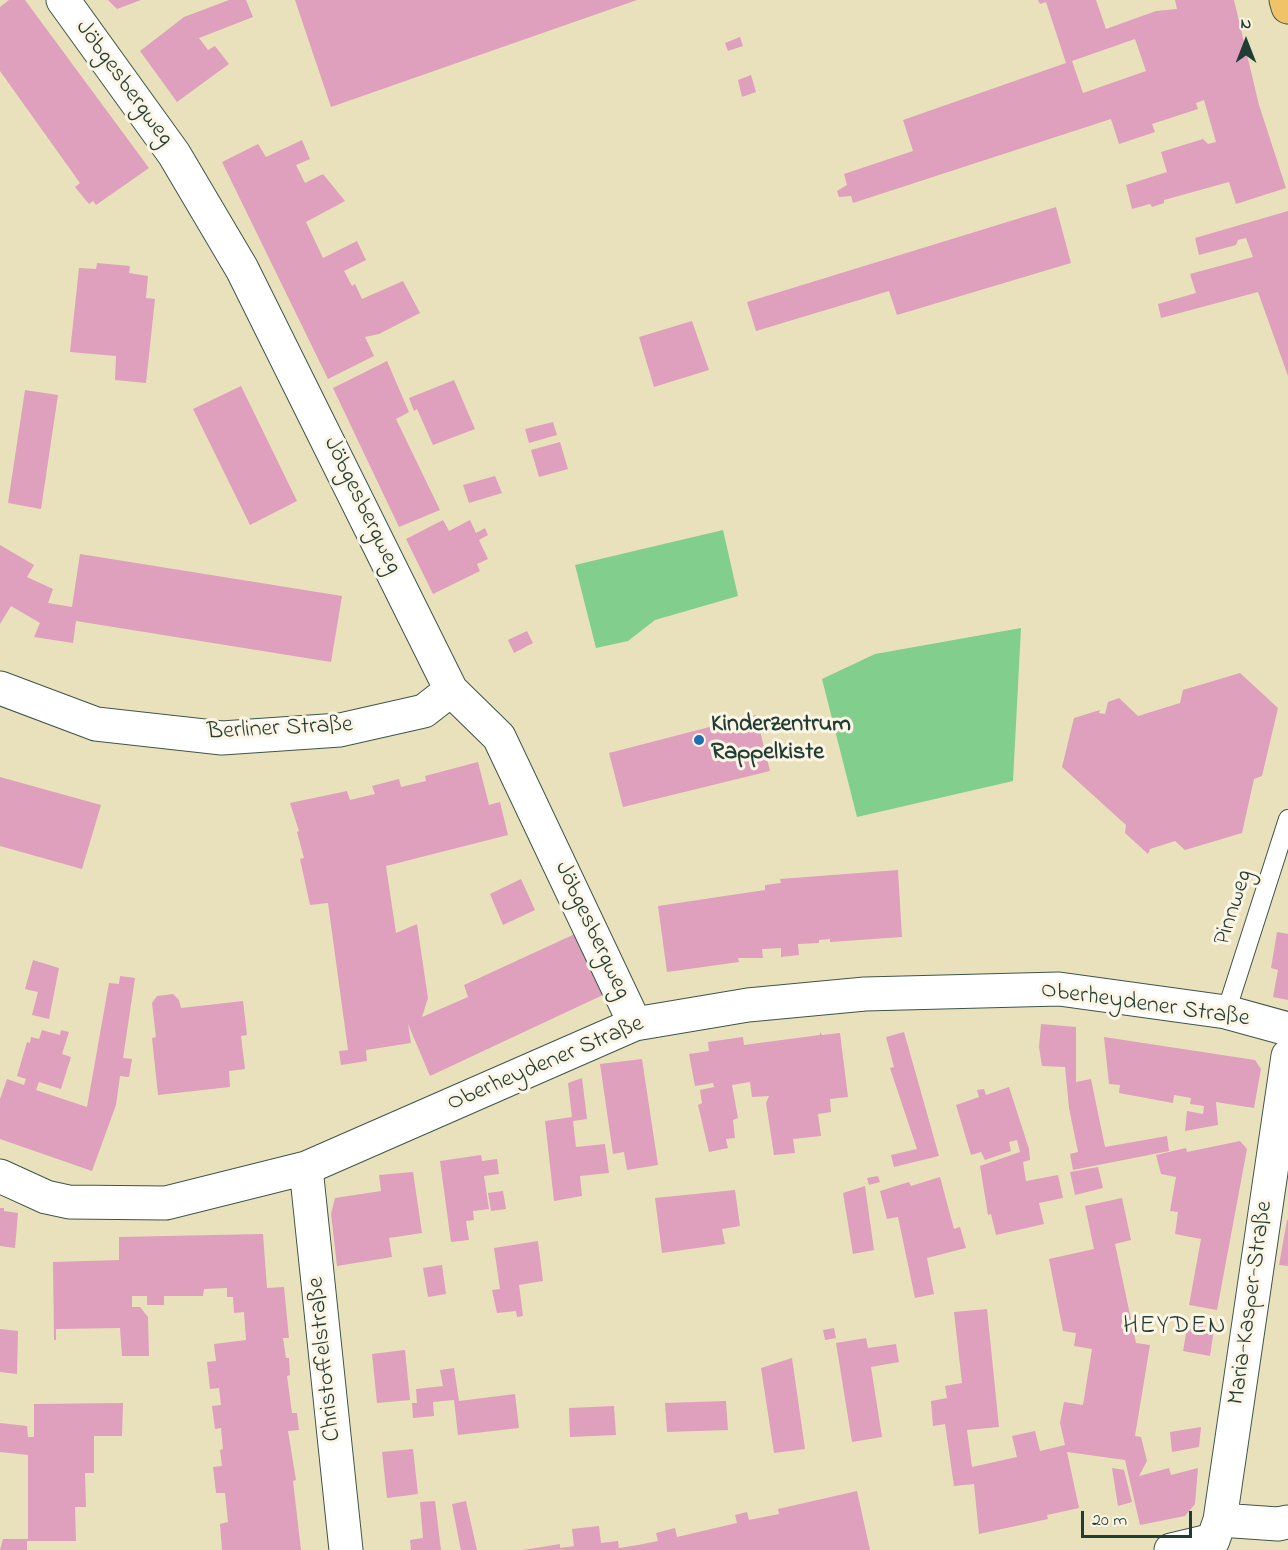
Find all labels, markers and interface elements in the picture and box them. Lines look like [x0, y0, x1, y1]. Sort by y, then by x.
north arrow [1216, 12, 1276, 72]
text: N [1241, 12, 1251, 36]
street label: Jöbgesbergweg [68, 15, 178, 153]
street label: Jöbgesbergweg [315, 433, 407, 579]
street label: Berliner Straße [206, 712, 354, 748]
place label: Kinderzentrum Rappelkiste [711, 712, 851, 768]
marker: Kinderzentrum Rappelkiste [692, 733, 706, 747]
street label: Jöbgesbergweg [546, 857, 636, 1005]
street label: Pinnweg [1209, 867, 1261, 949]
street label: Oberheydener Straße [1039, 977, 1251, 1035]
street label: Oberheydener Straße [444, 1011, 648, 1119]
street label: Maria-Kasper-Straße [1223, 1199, 1281, 1407]
street label: Christoffelstraße [303, 1275, 349, 1443]
district label: HEYDEN [1123, 1312, 1227, 1344]
scale bar [1084, 1499, 1195, 1537]
text: 20 m [1092, 1508, 1127, 1534]

